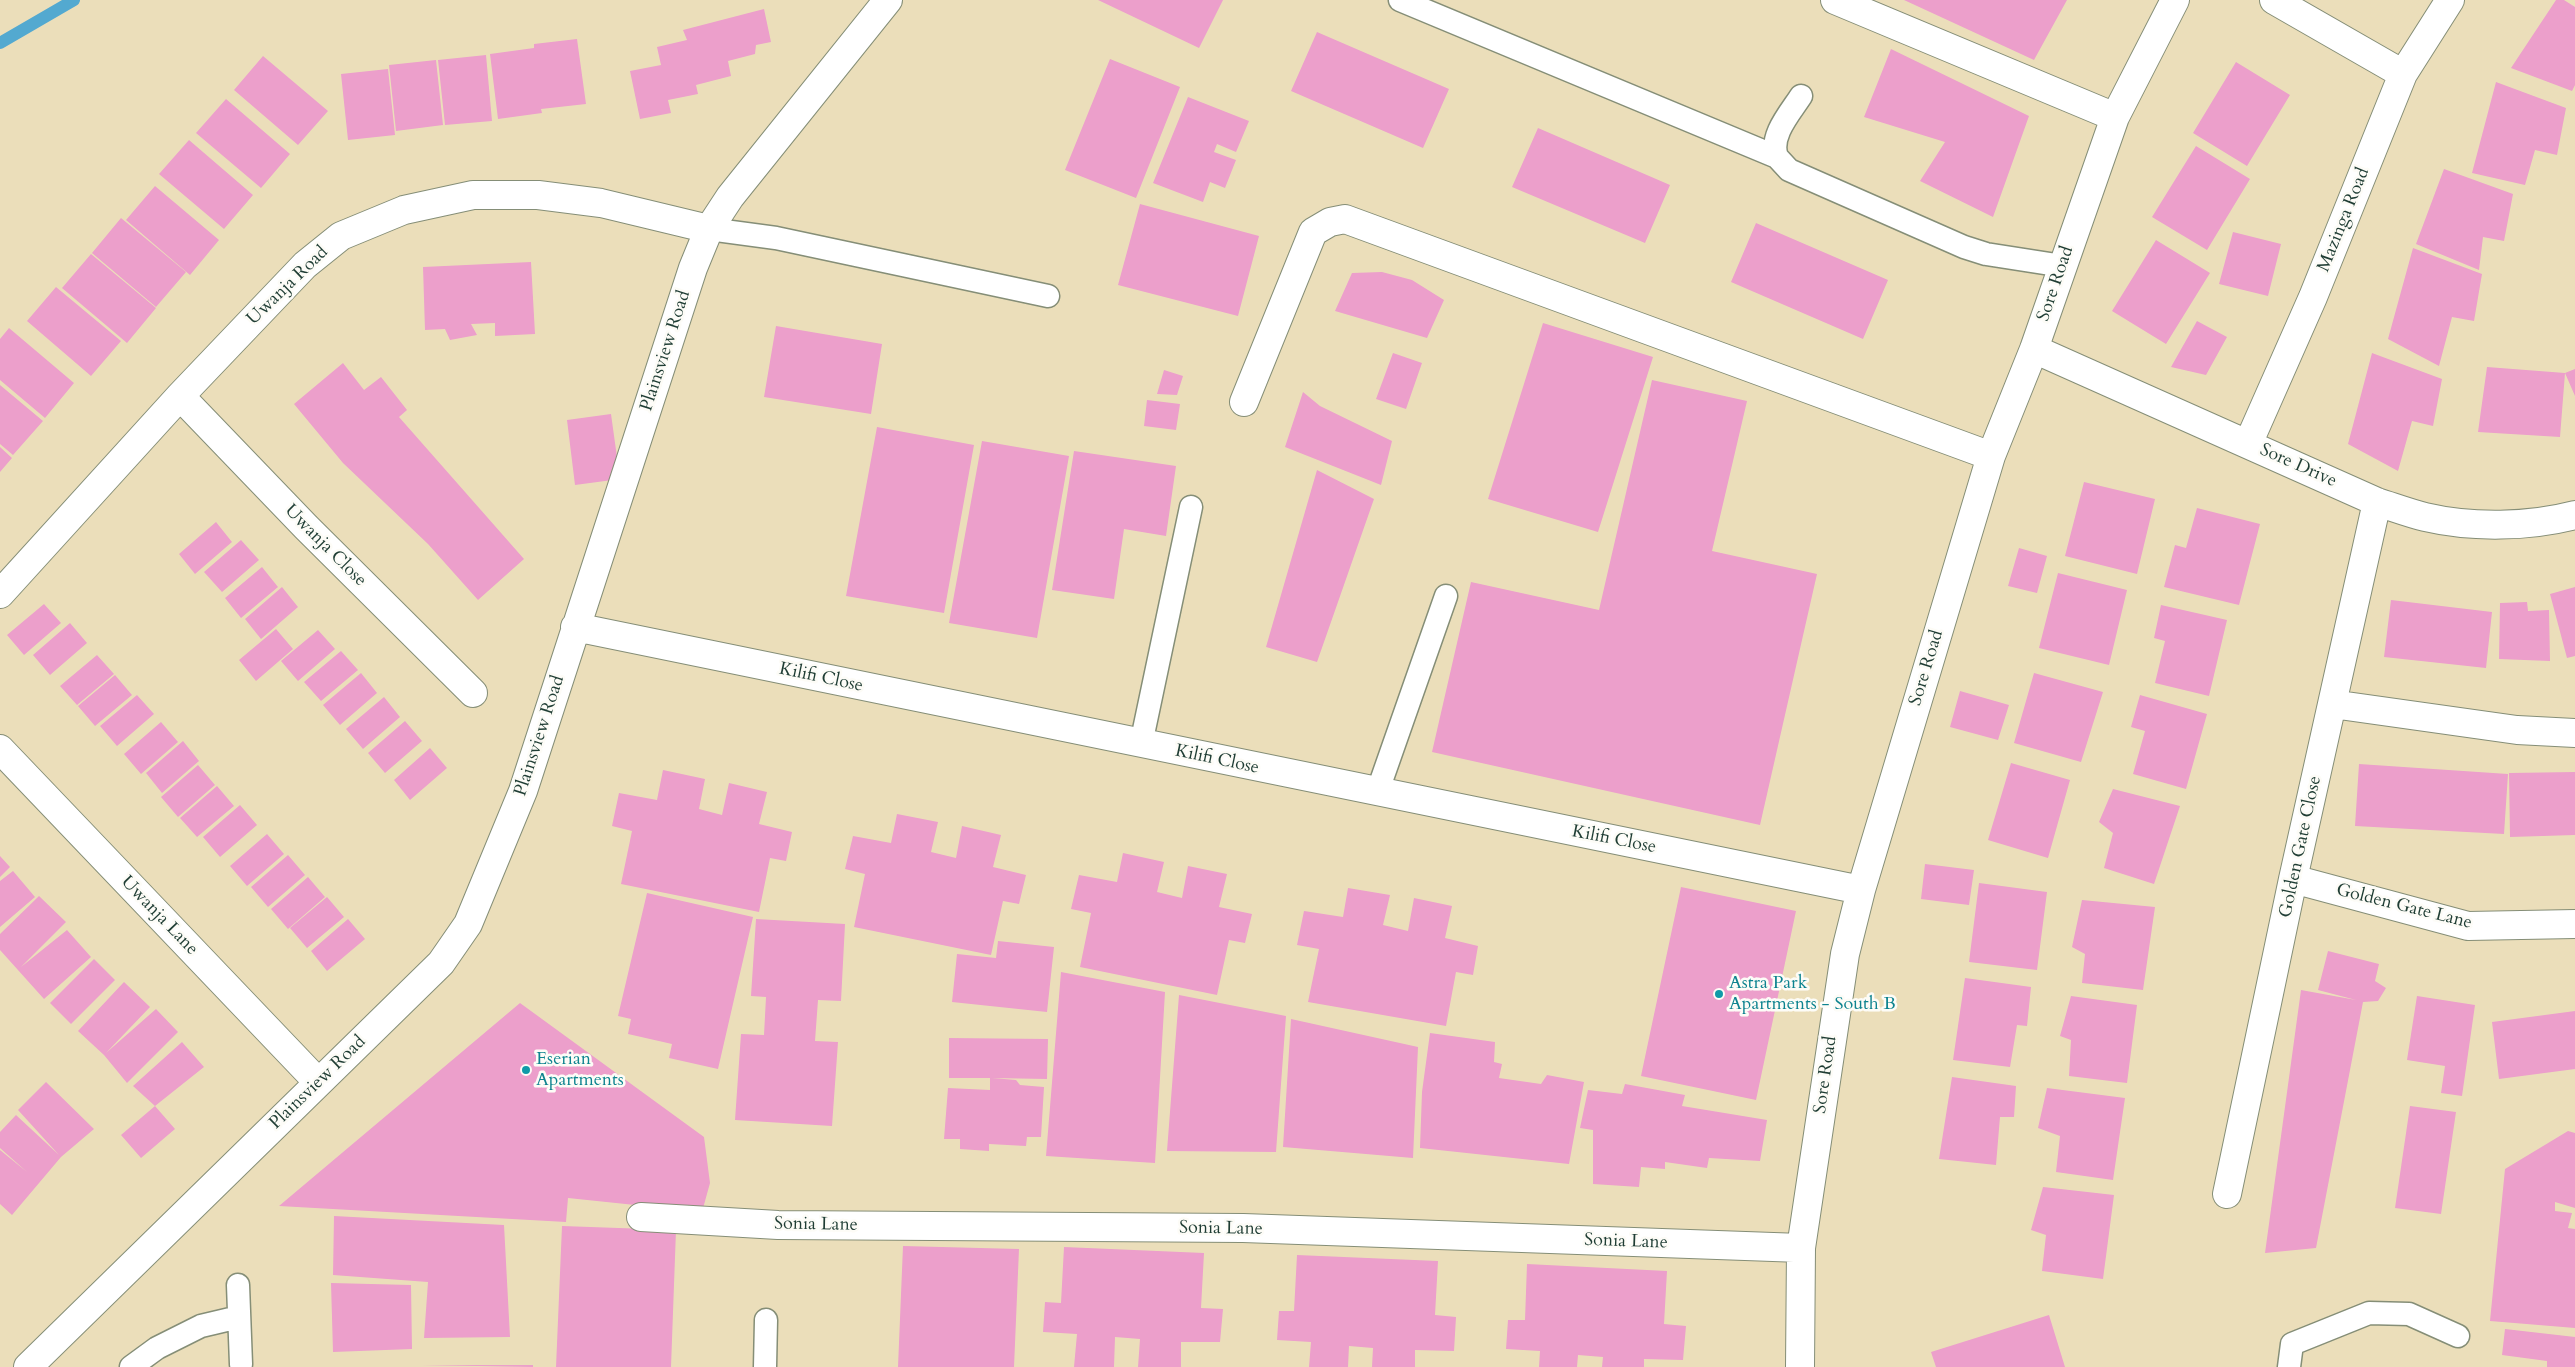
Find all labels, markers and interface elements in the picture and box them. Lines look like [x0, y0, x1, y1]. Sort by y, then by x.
street label: Mazinga Road [2313, 165, 2375, 275]
street label: Uwanja Road [243, 242, 333, 330]
street label: Sore Road [2033, 244, 2079, 324]
street label: Plainsview Road [636, 288, 696, 414]
street label: Sore Drive [2256, 439, 2340, 493]
street label: Uwanja Close [280, 501, 370, 591]
street label: Sore Road [1905, 628, 1949, 708]
street label: Kilifi Close [777, 659, 865, 697]
street label: Plainsview Road [510, 673, 570, 799]
street label: Kilifi Close [1173, 741, 1261, 779]
street label: Golden Gate Close [2275, 774, 2327, 920]
street label: Kilifi Close [1570, 821, 1658, 859]
street label: Uwanja Lane [116, 872, 202, 960]
street label: Golden Gate Lane [2334, 880, 2474, 934]
place label: Astra Park Apartments - South B [1729, 973, 1896, 1016]
marker: Astra Park Apartments - South B [1713, 988, 1725, 1000]
street label: Plainsview Road [265, 1032, 371, 1134]
street label: Sore Road [1810, 1035, 1842, 1115]
place label: Eserian Apartments [536, 1049, 624, 1092]
marker: Eserian Apartments [520, 1064, 532, 1076]
street label: Sonia Lane [774, 1213, 858, 1237]
street label: Sonia Lane [1179, 1217, 1263, 1241]
street label: Sonia Lane [1584, 1230, 1668, 1254]

